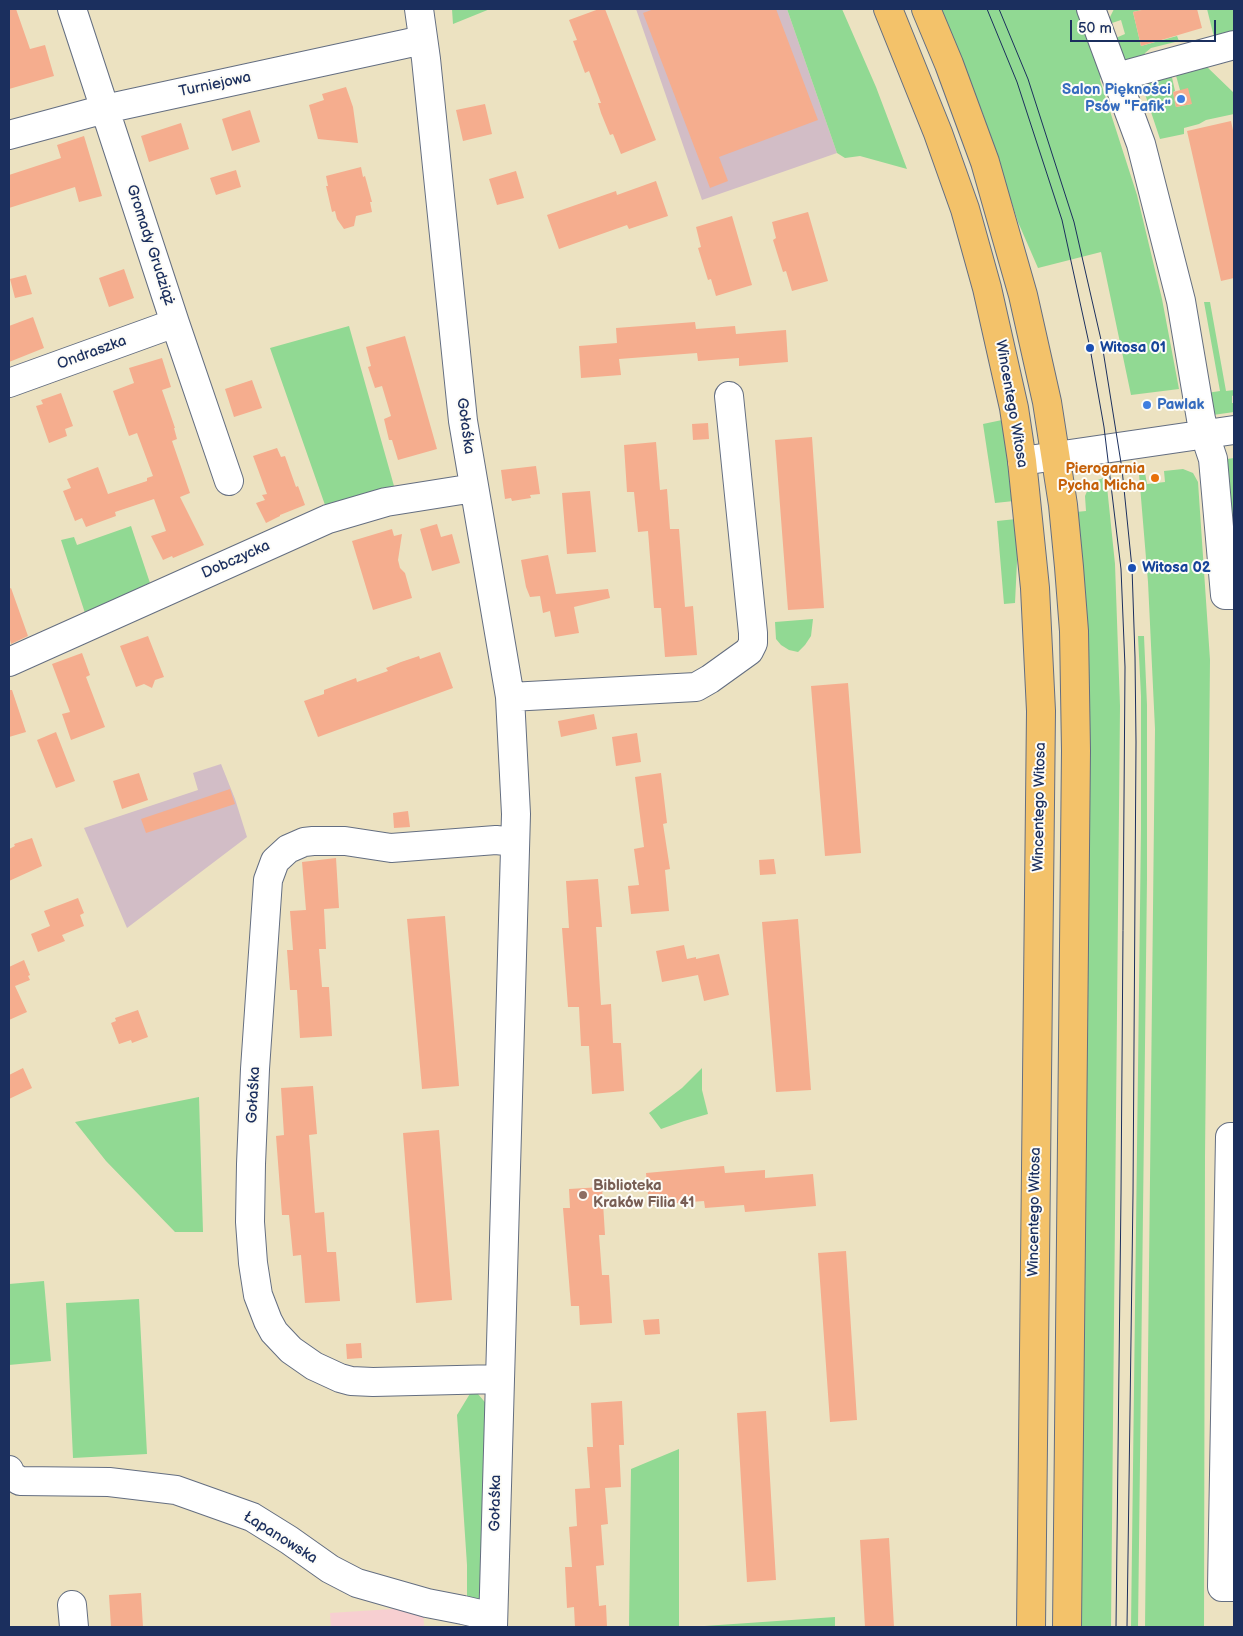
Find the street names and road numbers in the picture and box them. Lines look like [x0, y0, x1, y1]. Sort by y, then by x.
street label: Turniejowa [177, 69, 253, 101]
street label: Gromady Grudziąż [122, 183, 178, 307]
street label: Ondraszka [55, 332, 129, 374]
street label: Wincentego Witosa [991, 339, 1031, 469]
street label: Gołaśka [452, 397, 478, 455]
street label: Dobczycka [199, 537, 273, 583]
street label: Wincentego Witosa [1030, 742, 1050, 872]
street label: Gołaśka [244, 1066, 264, 1124]
street label: Wincentego Witosa [1025, 1147, 1045, 1277]
street label: Gołaśka [487, 1474, 505, 1532]
street label: Łapanowska [240, 1508, 320, 1568]

